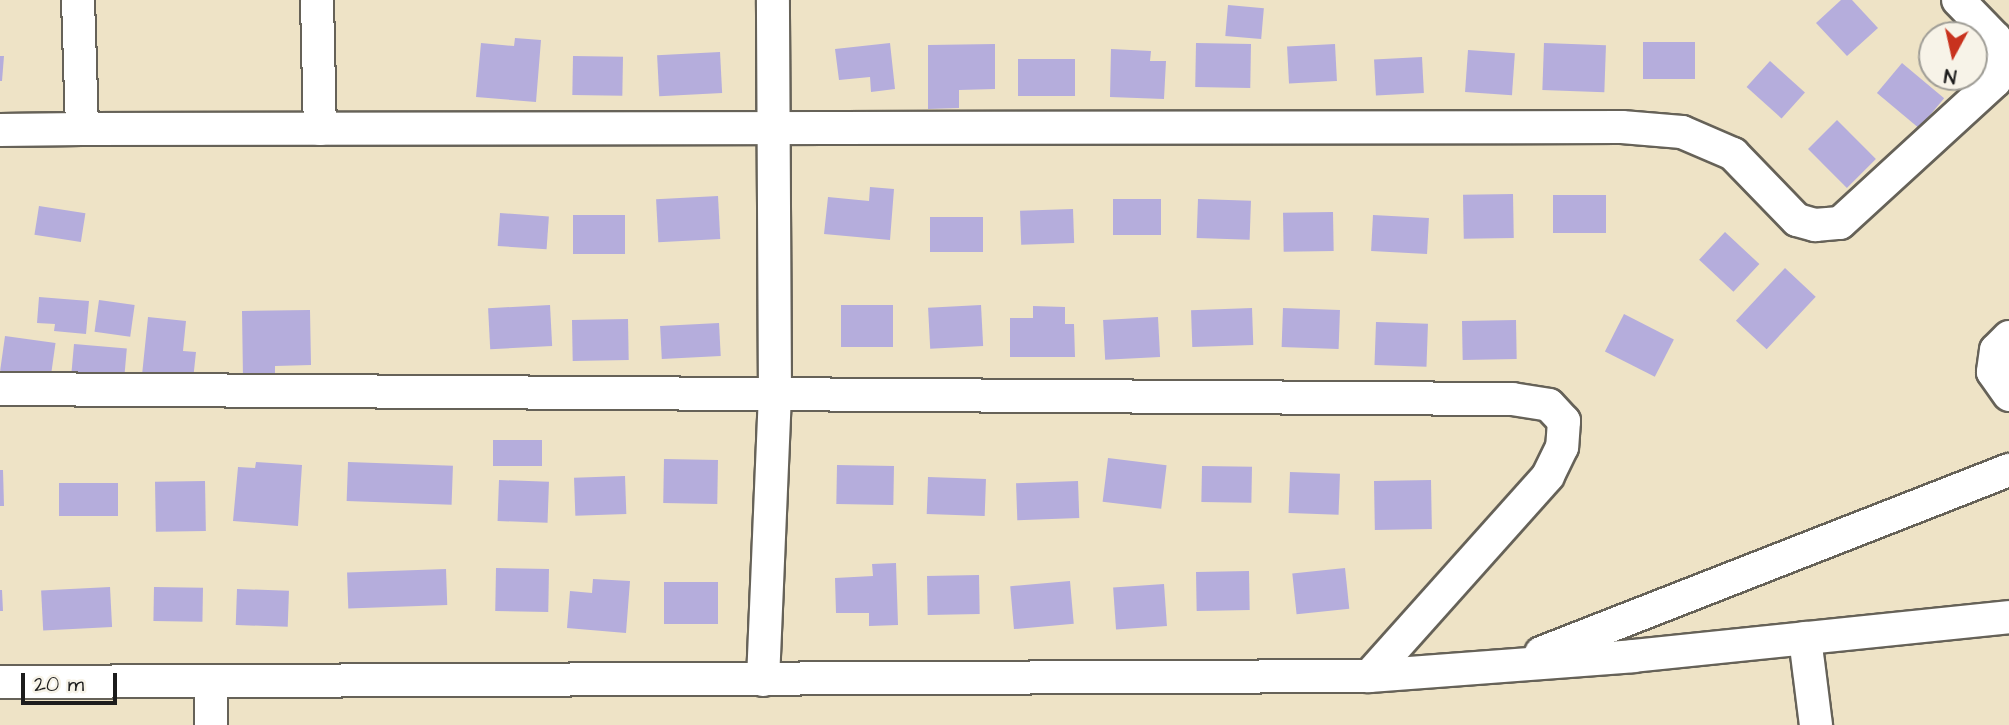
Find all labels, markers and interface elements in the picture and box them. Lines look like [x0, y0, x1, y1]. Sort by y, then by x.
north arrow [1918, 21, 1988, 91]
text: N [1943, 61, 1958, 90]
scale bar [24, 658, 121, 702]
text: 20 m [34, 670, 84, 699]

